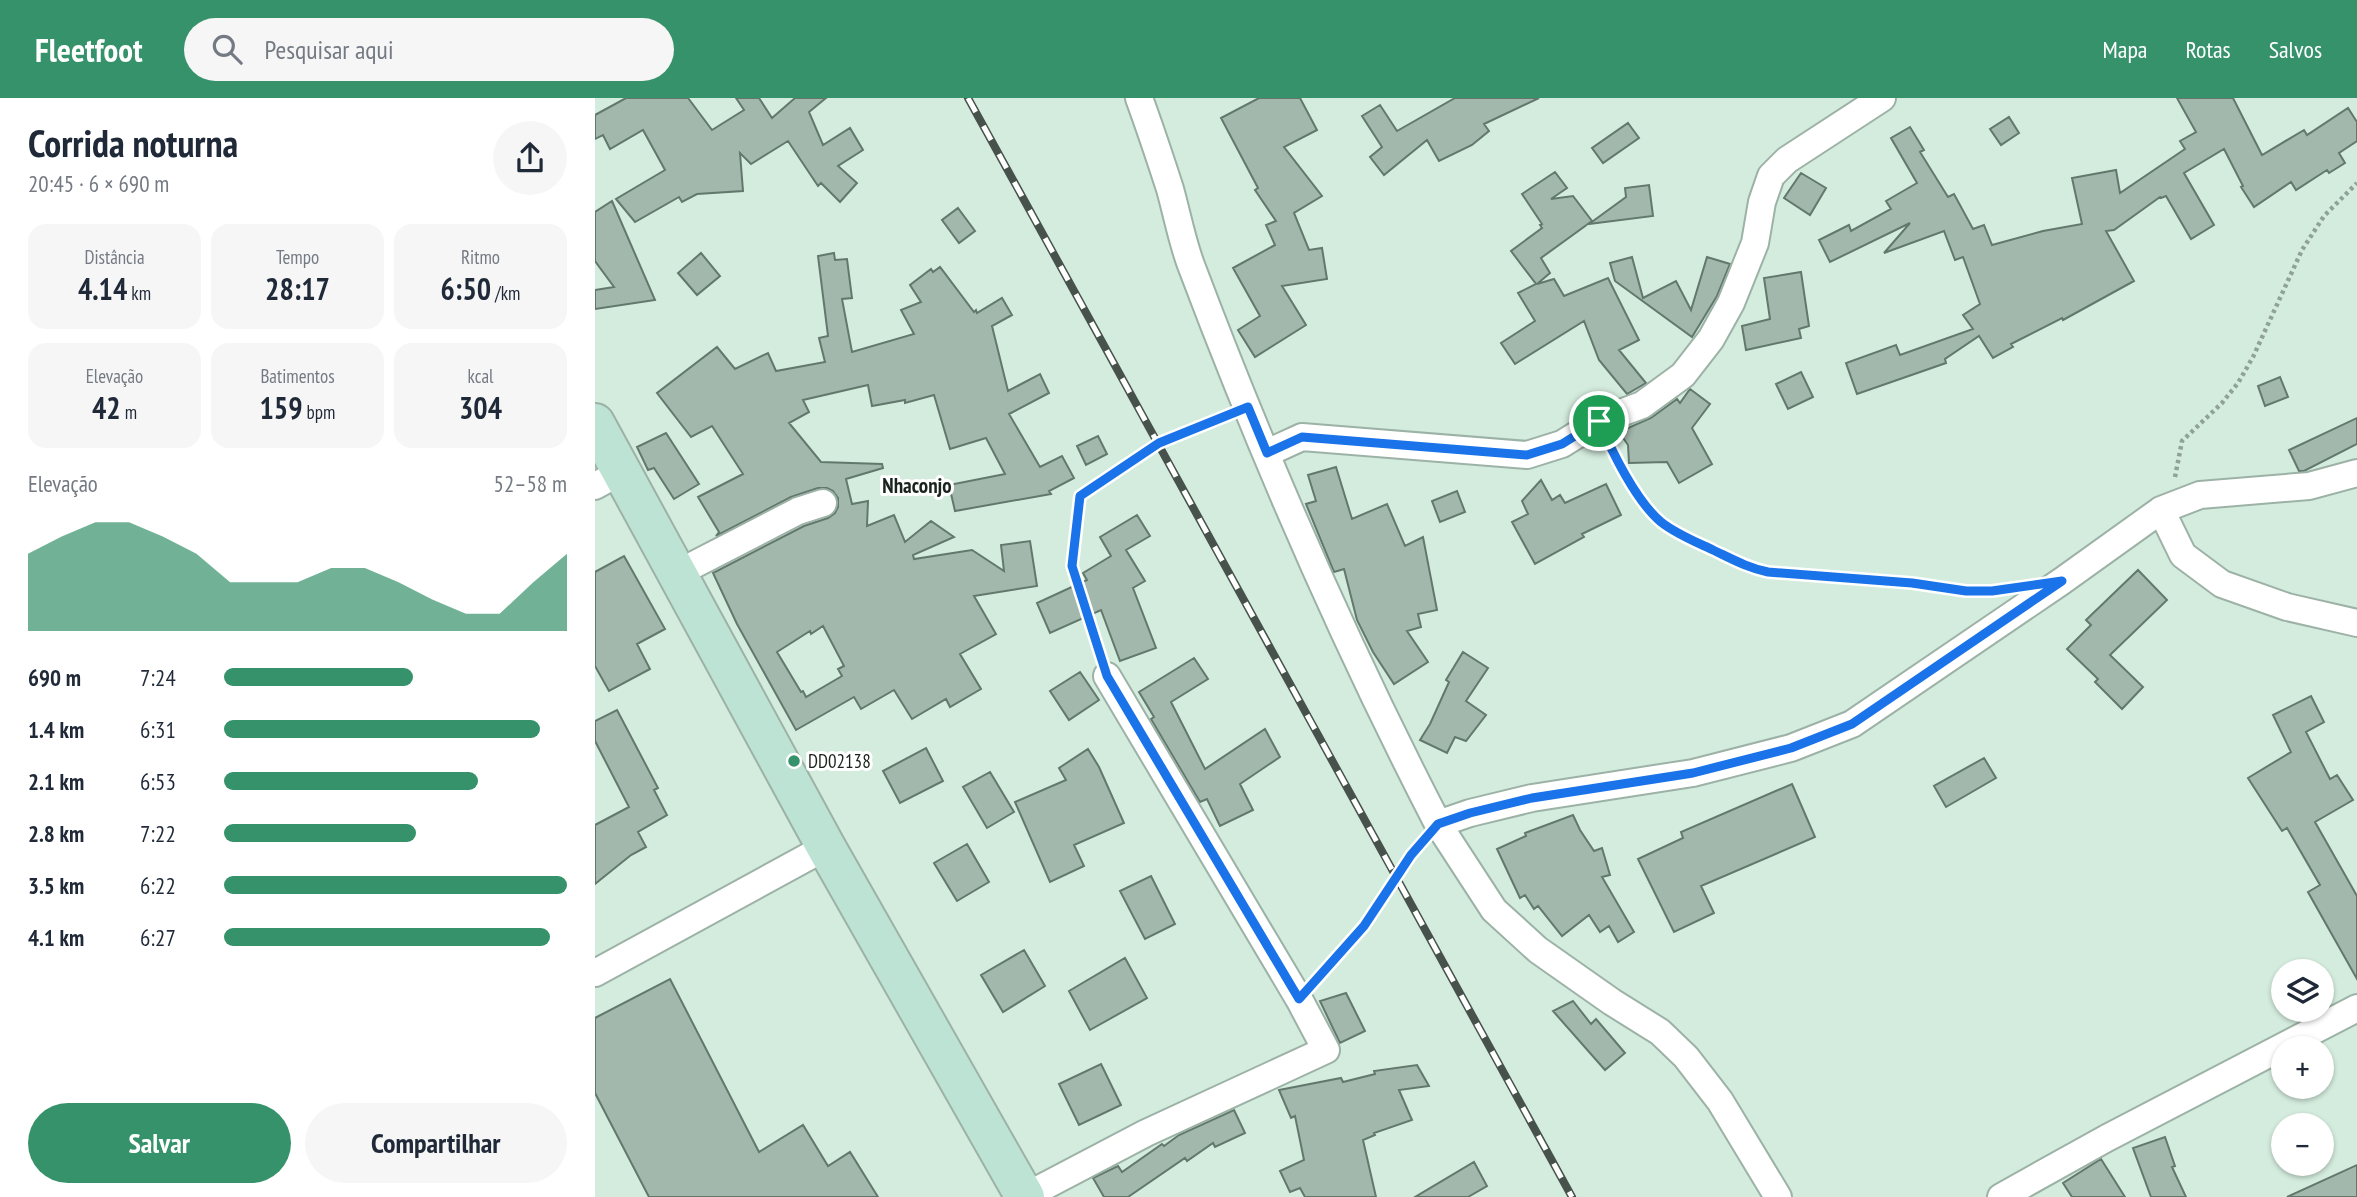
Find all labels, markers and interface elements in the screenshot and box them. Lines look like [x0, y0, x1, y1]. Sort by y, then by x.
search box [184, 18, 674, 81]
text: Fleetfoot [35, 28, 142, 71]
icon: search [208, 30, 246, 68]
text: Pesquisar aqui [264, 33, 394, 66]
text: Mapa [2103, 34, 2147, 65]
text: Rotas [2185, 34, 2231, 65]
text: Salvos [2269, 34, 2322, 65]
text: Corrida noturna [28, 118, 238, 167]
button: share [493, 121, 567, 195]
text: 20:45 · 6 × 690 m [28, 169, 169, 198]
text: Distância [84, 245, 145, 269]
text: Tempo [276, 245, 319, 269]
text: Ritmo [461, 245, 500, 269]
text: 4.14 [78, 269, 127, 308]
text: 28:17 [265, 269, 330, 308]
text: 6:50 [441, 269, 491, 308]
text: km [127, 281, 151, 305]
text: /km [491, 281, 520, 305]
text: Elevação [86, 364, 143, 388]
text: Batimentos [260, 364, 335, 388]
text: kcal [468, 364, 493, 388]
text: 42 [92, 388, 121, 427]
text: 159 [260, 388, 303, 427]
text: 304 [459, 388, 502, 427]
pin [1569, 391, 1629, 451]
text: m [121, 400, 137, 424]
text: bpm [303, 400, 335, 424]
icon: arrive [1580, 402, 1618, 440]
text: Elevação [28, 469, 98, 498]
text: 52–58 m [494, 469, 567, 498]
district label: Nhaconjo [882, 472, 952, 499]
text: 690 m [28, 663, 81, 692]
text: 7:24 [140, 663, 176, 692]
text: 1.4 km [28, 715, 84, 744]
text: 6:31 [140, 715, 176, 744]
place label: DD02138 [808, 749, 871, 773]
marker: DD02138 [786, 753, 802, 769]
text: 2.1 km [28, 767, 84, 796]
text: 6:53 [140, 767, 176, 796]
text: 2.8 km [28, 819, 84, 848]
text: 7:22 [140, 819, 176, 848]
text: 3.5 km [28, 871, 84, 900]
text: 6:22 [140, 871, 176, 900]
text: 4.1 km [28, 923, 84, 952]
text: 6:27 [140, 923, 176, 952]
map controls [2271, 959, 2334, 1176]
button: layers [2271, 959, 2334, 1022]
button: + [2271, 1036, 2334, 1099]
button: Salvar [28, 1103, 291, 1183]
button: Compartilhar [305, 1103, 567, 1183]
button: − [2271, 1113, 2334, 1176]

